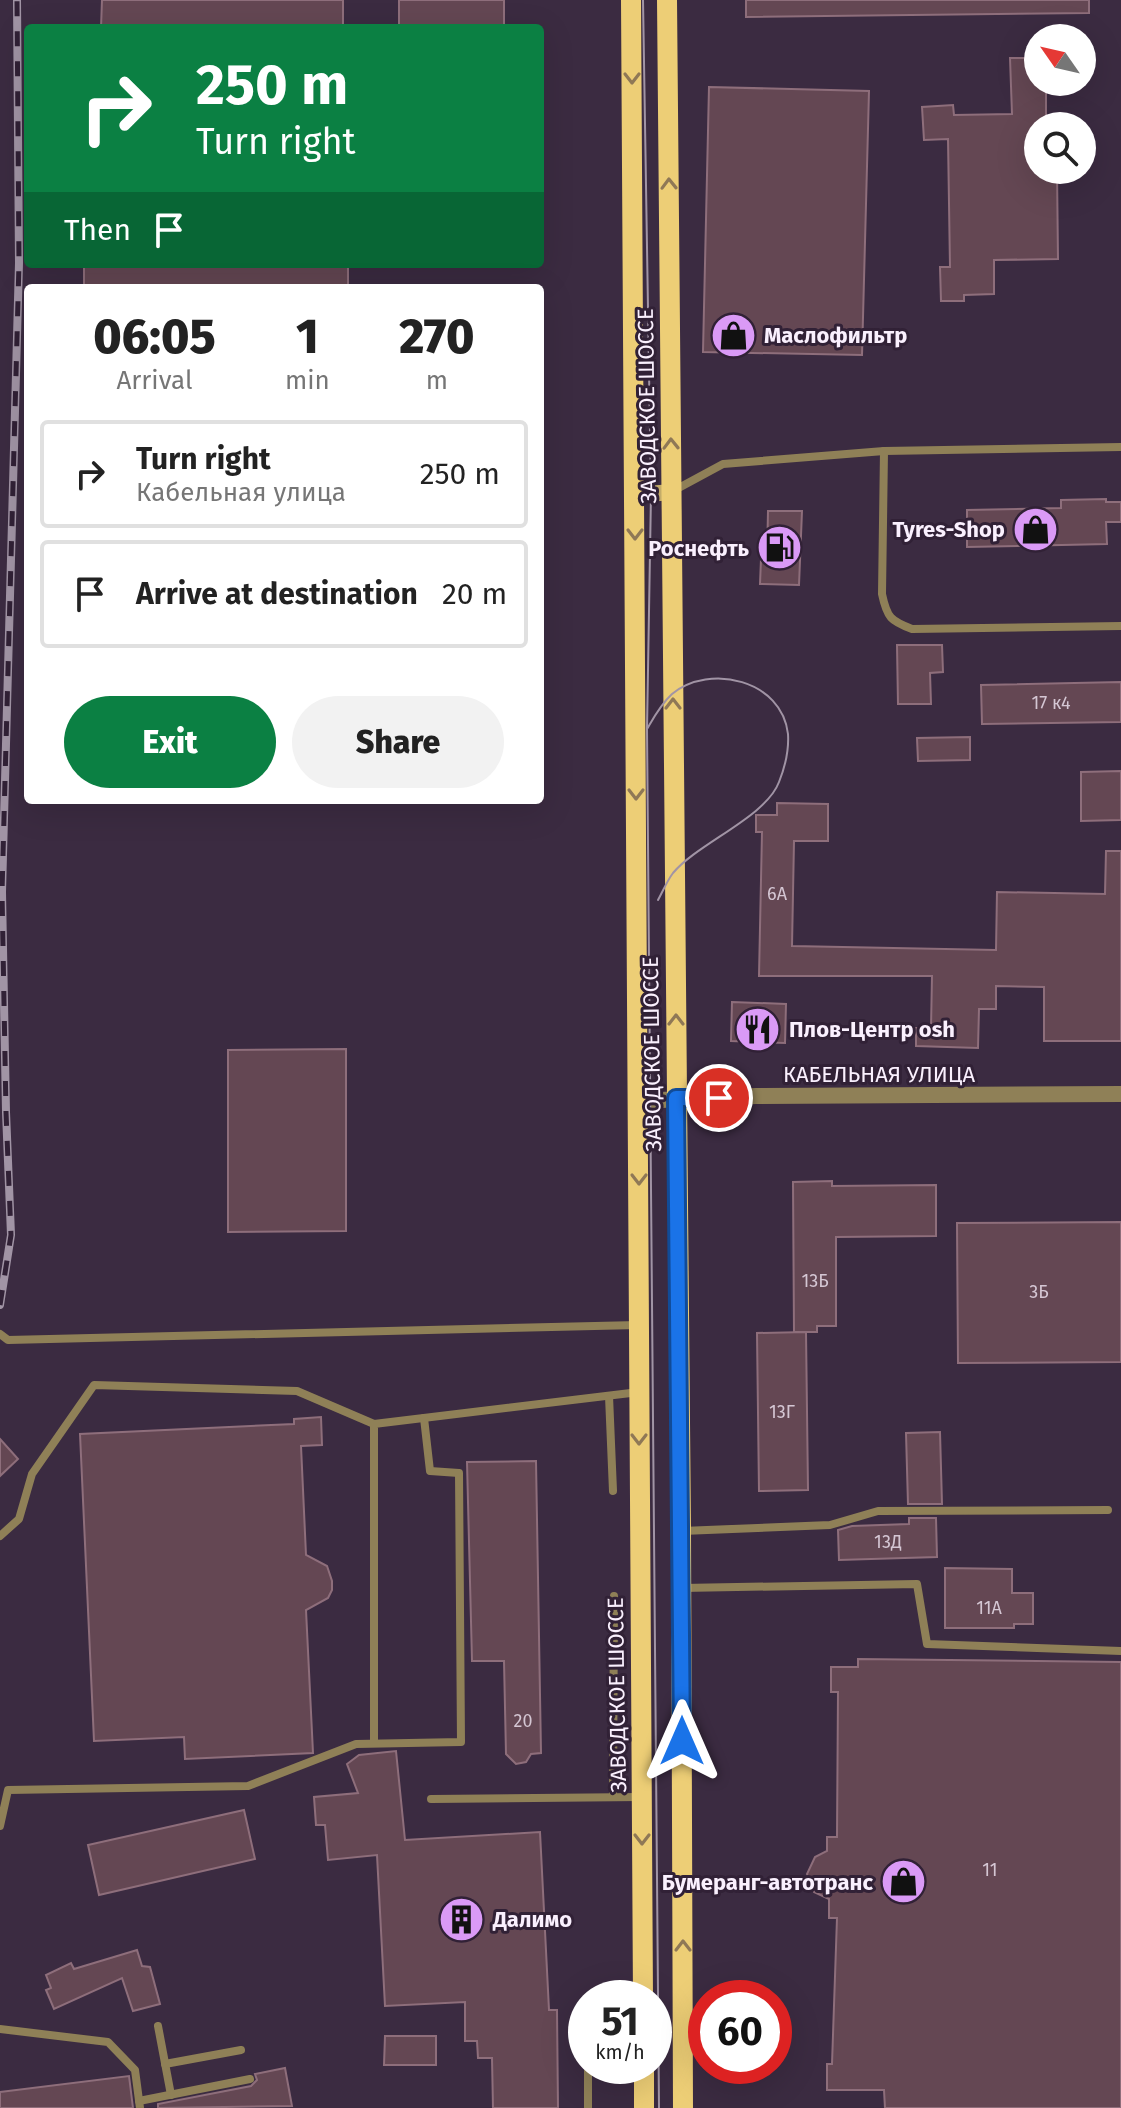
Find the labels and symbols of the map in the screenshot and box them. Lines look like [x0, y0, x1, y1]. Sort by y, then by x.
north arrow [1024, 24, 1096, 96]
one-way arrow [623, 72, 641, 85]
one-way arrow [660, 177, 677, 190]
street label: ЗАВОДСКОЕ ШОССЕ [632, 308, 662, 504]
shop icon: Маслофильтр [709, 311, 757, 359]
place label: Маслофильтр [764, 322, 907, 349]
one-way arrow [663, 437, 680, 450]
shop icon: Tyres-Shop [1012, 505, 1060, 553]
place label: Tyres-Shop [892, 516, 1005, 543]
fuel station icon: Роснефть [756, 524, 804, 572]
one-way arrow [626, 528, 644, 541]
place label: Роснефть [648, 535, 750, 562]
house number: 17 к4 [1031, 692, 1071, 714]
one-way arrow [664, 697, 682, 710]
one-way arrow [627, 788, 645, 801]
house number: 6А [767, 883, 788, 905]
street label: ЗАВОДСКОЕ ШОССЕ [637, 956, 667, 1152]
restaurant icon: Плов-Центр osh [734, 1005, 782, 1053]
one-way arrow [667, 1013, 684, 1026]
place label: Плов-Центр osh [789, 1016, 955, 1043]
street label: КАБЕЛЬНАЯ УЛИЦА [783, 1061, 975, 1088]
pin [685, 1064, 753, 1132]
one-way arrow [630, 1173, 648, 1186]
house number: 13Б [801, 1270, 829, 1292]
house number: 3Б [1029, 1281, 1049, 1303]
house number: 13Г [769, 1401, 795, 1423]
one-way arrow [630, 1433, 648, 1446]
house number: 13Д [874, 1531, 902, 1553]
street label: ЗАВОДСКОЕ ШОССЕ [602, 1597, 632, 1793]
house number: 11А [976, 1597, 1003, 1619]
position arrow [640, 1699, 724, 1783]
house number: 20 [514, 1710, 532, 1732]
one-way arrow [633, 1833, 651, 1846]
shop icon: Бумеранг-автотранс [880, 1858, 928, 1906]
house number: 11 [982, 1859, 998, 1881]
place label: Бумеранг-автотранс [662, 1869, 873, 1896]
building icon: Далимо [438, 1895, 486, 1943]
place label: Далимо [492, 1906, 572, 1933]
one-way arrow [674, 1939, 692, 1952]
speed limit sign: 60 [688, 1980, 792, 2084]

